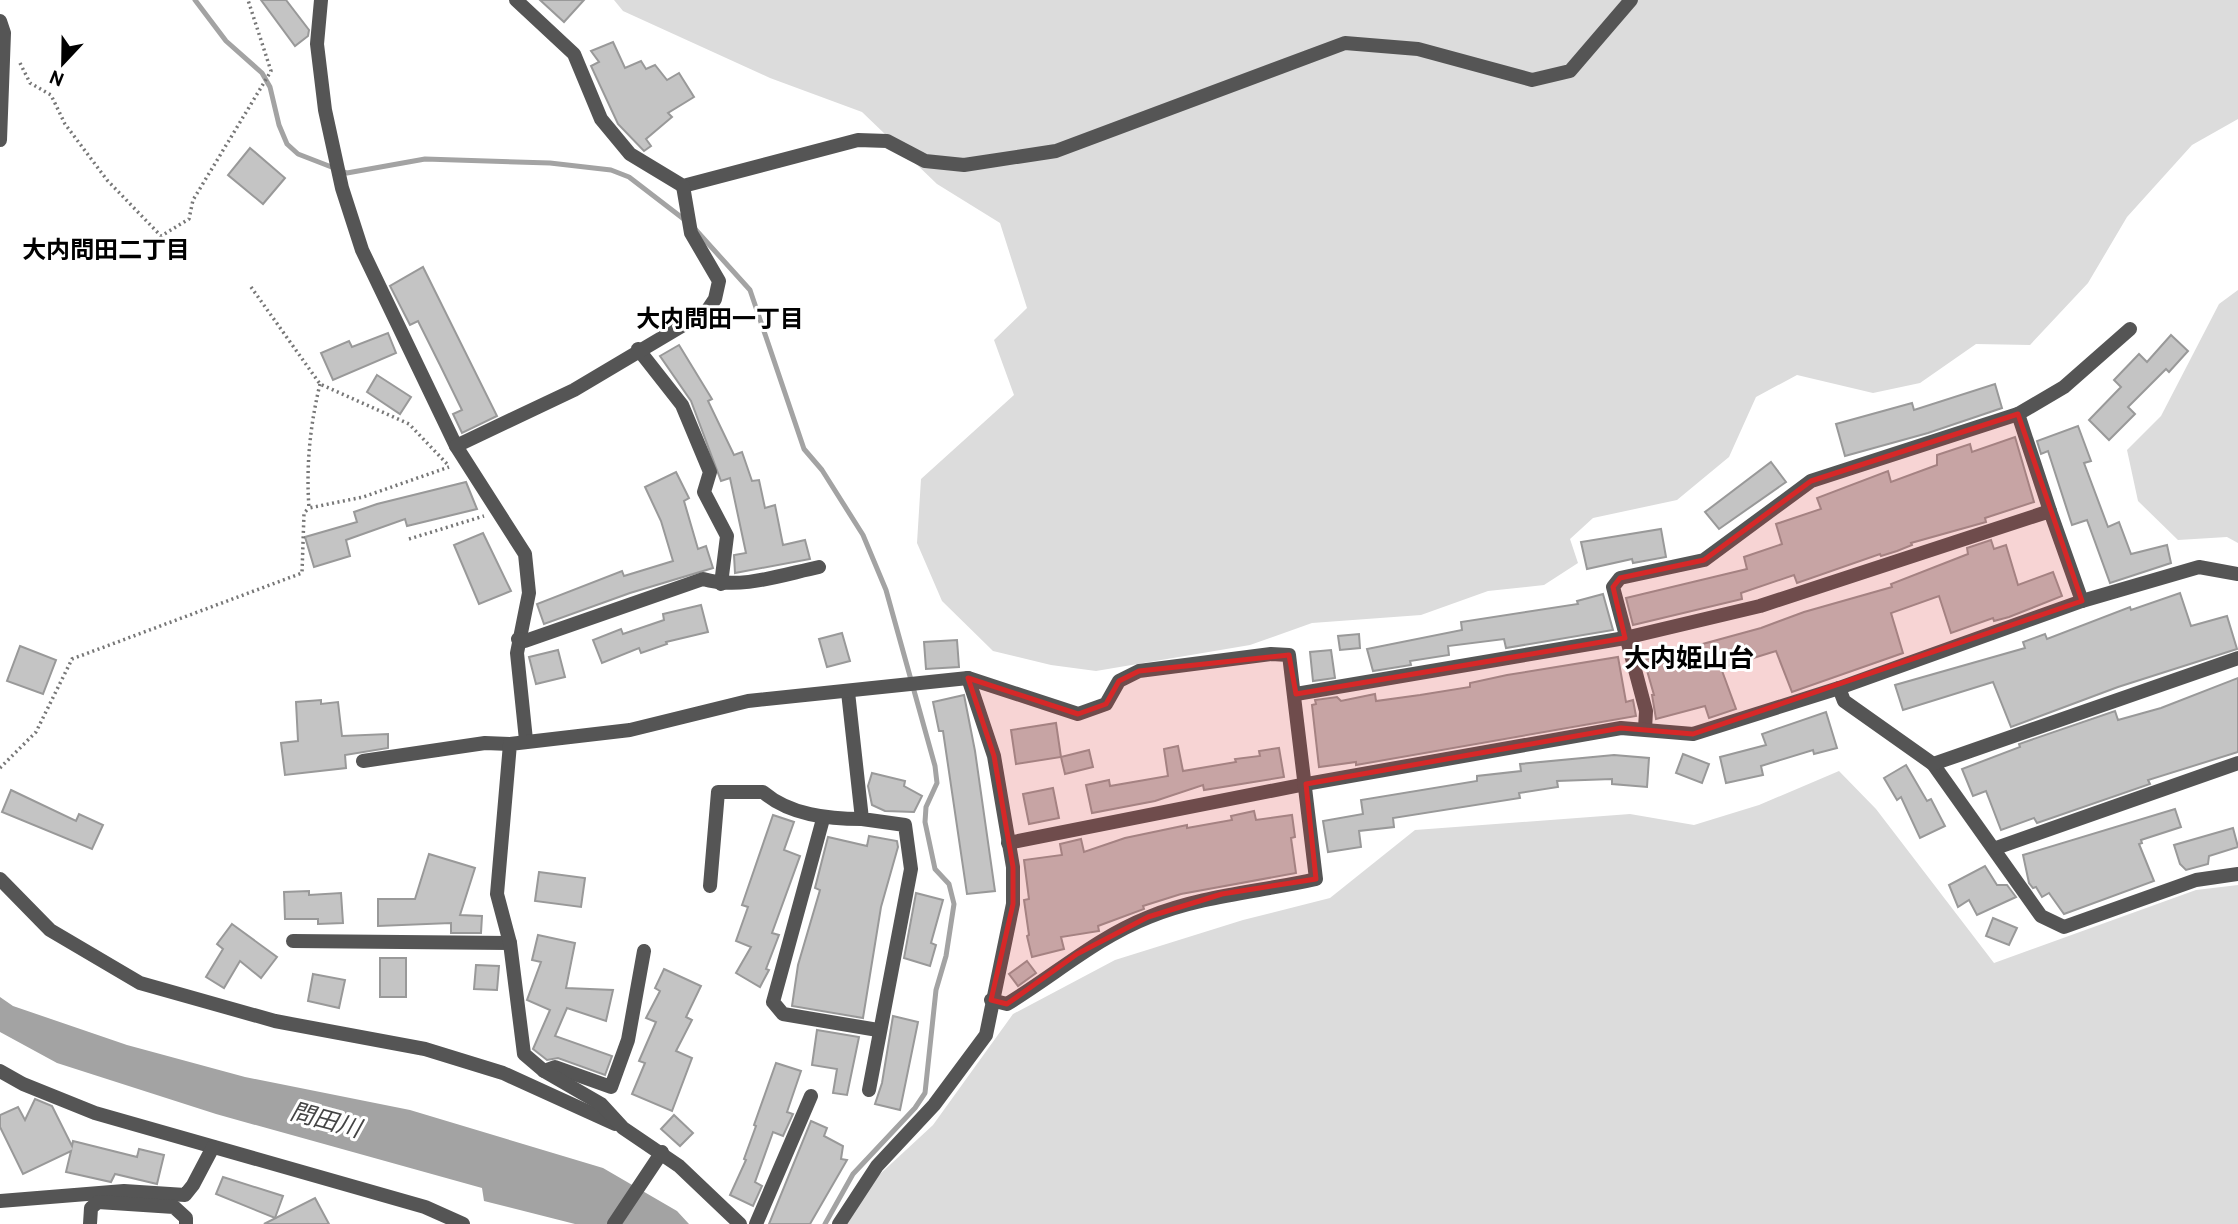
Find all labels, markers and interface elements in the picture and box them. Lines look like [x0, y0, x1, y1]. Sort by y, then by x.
north arrow [28, 28, 98, 98]
text: N [47, 63, 68, 91]
district label: 大内問田二丁目 [22, 237, 190, 267]
district label: 大内問田一丁目 [636, 306, 804, 336]
district label: 大内姫山台 [1624, 644, 1754, 677]
water label: 問田川 [286, 1098, 367, 1147]

